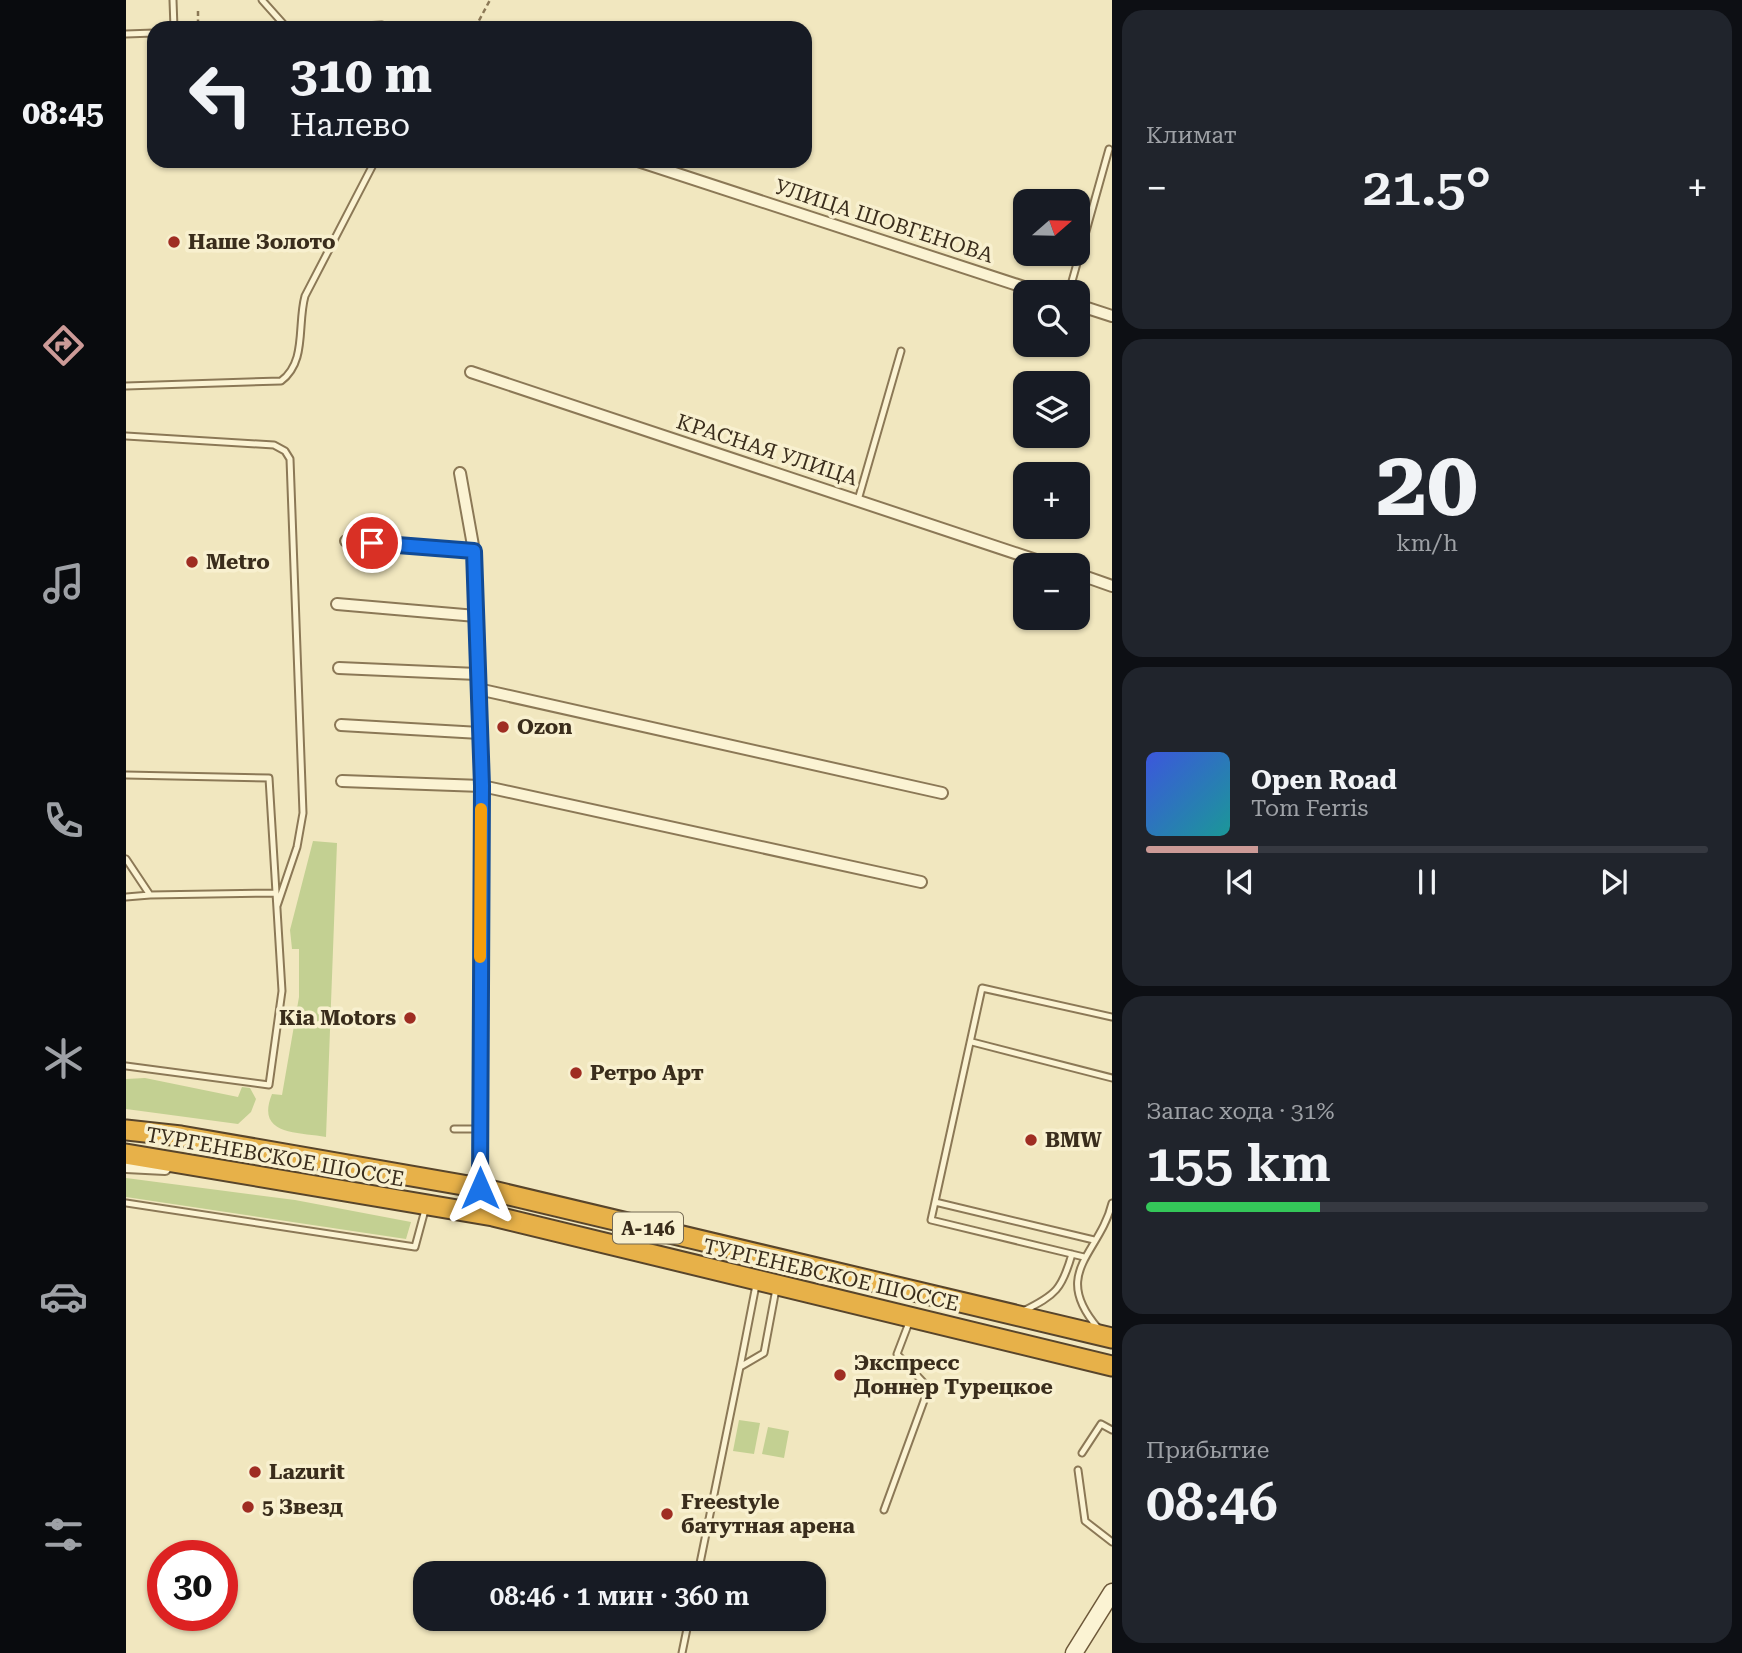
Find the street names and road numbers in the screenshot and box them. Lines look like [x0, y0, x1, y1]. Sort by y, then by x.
street label: УЛИЦА ШОВГЕНОВА [772, 174, 997, 268]
street label: КРАСНАЯ УЛИЦА [673, 409, 861, 491]
street label: ТУРГЕНЕВСКОЕ ШОССЕ [144, 1122, 406, 1192]
road number: А-146 [613, 1212, 683, 1244]
street label: ТУРГЕНЕВСКОЕ ШОССЕ [701, 1234, 961, 1316]

